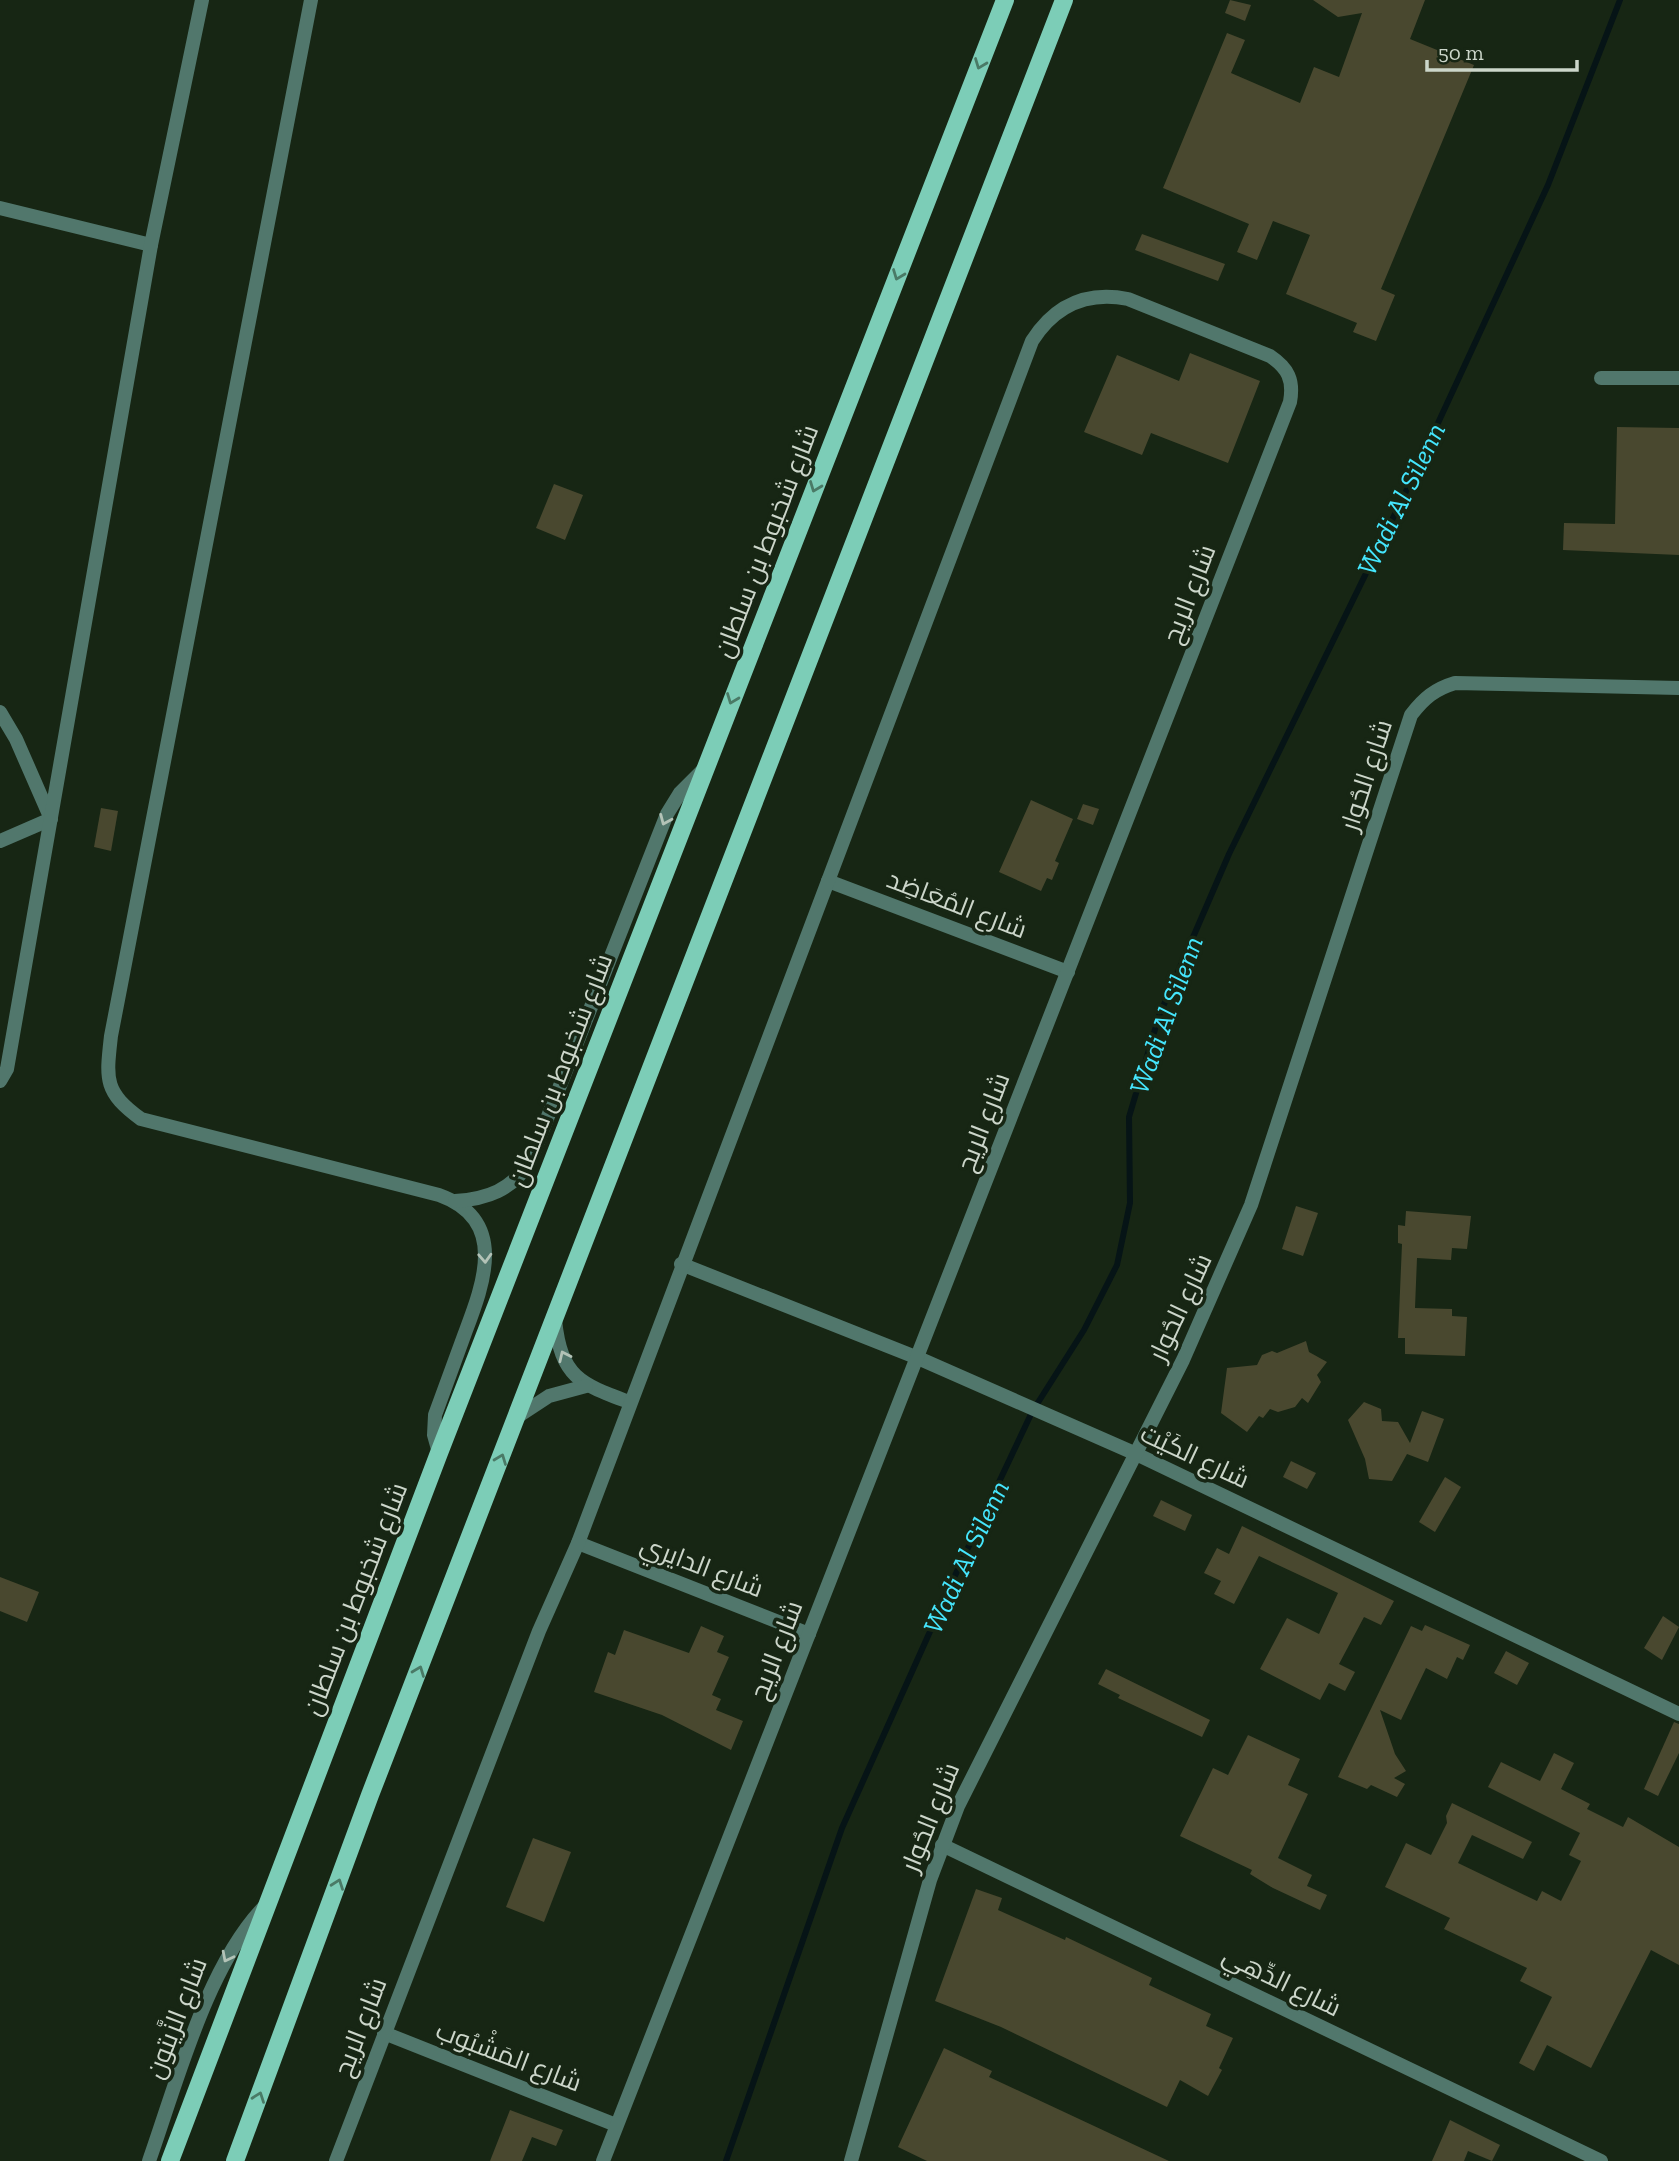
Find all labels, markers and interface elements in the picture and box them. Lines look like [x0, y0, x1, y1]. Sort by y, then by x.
scale bar [1427, 28, 1578, 72]
text: 50 m [1438, 40, 1484, 65]
one-way arrow [975, 57, 989, 69]
one-way arrow [892, 269, 906, 281]
water label: Wadi Al Silenn [1350, 417, 1452, 581]
street label: شارع شخبوط بن سلطان [707, 420, 826, 662]
one-way arrow [809, 481, 823, 493]
street label: شارع الريح [1156, 540, 1223, 648]
one-way arrow [726, 693, 740, 705]
street label: شارع الحُوار [1332, 715, 1400, 837]
one-way arrow [659, 813, 673, 826]
street label: شارع المُعَاضِد [882, 863, 1032, 946]
water label: Wadi Al Silenn [1122, 931, 1210, 1099]
street label: شارع شخبوط بن سلطان [501, 949, 620, 1191]
street label: شارع الريح [950, 1068, 1017, 1176]
street label: شارع الحُوار [1140, 1248, 1220, 1368]
one-way arrow [478, 1253, 493, 1264]
one-way arrow [558, 1351, 572, 1363]
street label: شارع الكَيْت [1135, 1417, 1255, 1496]
one-way arrow [492, 1454, 506, 1466]
water label: Wadi Al Silenn [916, 1475, 1016, 1639]
street label: شارع شخبوط بن سلطان [296, 1478, 415, 1720]
street label: شارع الدايري [634, 1528, 768, 1608]
street label: شارع الريح [743, 1596, 810, 1704]
one-way arrow [410, 1666, 424, 1678]
street label: شارع الحُوار [893, 1758, 967, 1879]
one-way arrow [329, 1878, 343, 1890]
street label: شارع الدِّهِي [1215, 1939, 1347, 2028]
one-way arrow [221, 1949, 235, 1962]
street label: شارع الزَّيتون [138, 1953, 215, 2083]
street label: شارع الريح [327, 1973, 394, 2081]
street label: شارع المَشْبُوب [431, 2011, 588, 2099]
one-way arrow [250, 2092, 264, 2104]

